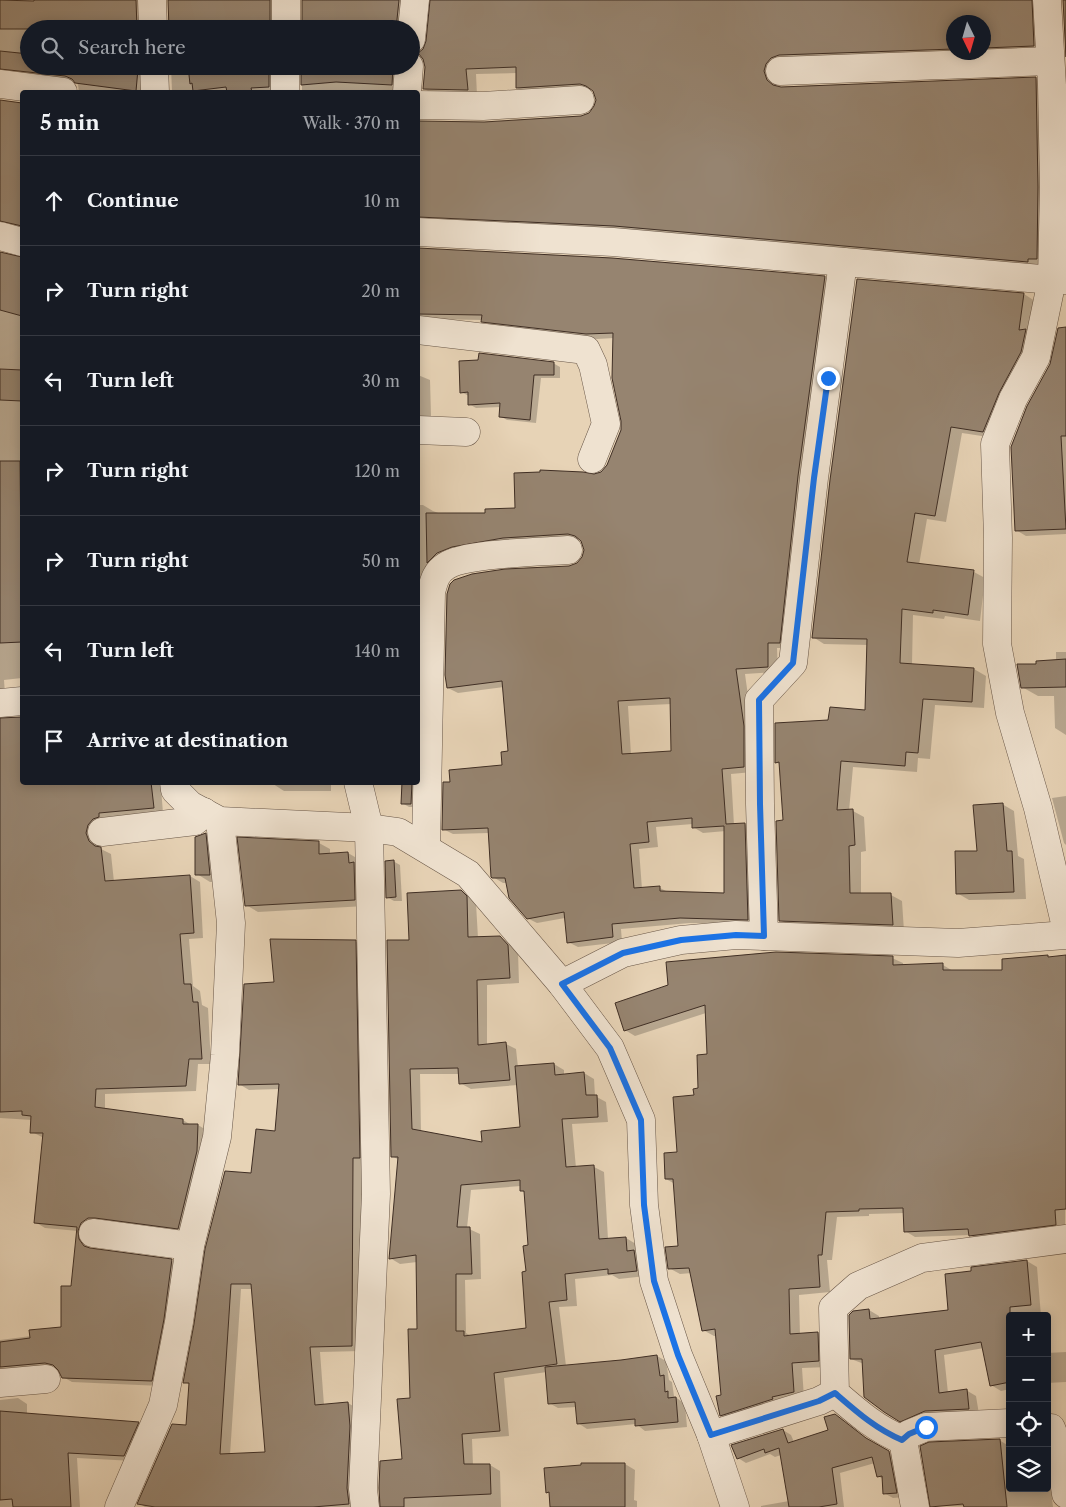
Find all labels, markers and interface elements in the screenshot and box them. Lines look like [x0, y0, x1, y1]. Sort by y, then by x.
north arrow [946, 15, 991, 60]
search box [20, 20, 420, 75]
icon: search [38, 34, 66, 62]
text: Search here [78, 36, 186, 59]
text: 5 min [40, 110, 100, 135]
text: Walk · 370 m [303, 113, 400, 133]
icon: ahead [40, 187, 68, 215]
text: Continue [87, 189, 179, 212]
text: 10 m [364, 191, 400, 211]
icon: right [40, 277, 68, 305]
text: Turn right [87, 279, 188, 302]
text: 20 m [361, 281, 400, 301]
icon: left [40, 367, 68, 395]
route end [817, 367, 840, 390]
text: Turn left [87, 369, 174, 392]
text: 30 m [362, 371, 400, 391]
icon: right [40, 457, 68, 485]
text: Turn right [87, 459, 188, 482]
text: 120 m [355, 461, 400, 481]
icon: right [40, 547, 68, 575]
text: Turn right [87, 549, 188, 572]
text: 50 m [362, 551, 400, 571]
icon: left [40, 637, 68, 665]
text: Turn left [87, 639, 174, 662]
text: 140 m [355, 641, 400, 661]
icon: arrive [40, 727, 68, 755]
text: Arrive at destination [87, 729, 288, 752]
map controls [1006, 1312, 1051, 1492]
button: + [1006, 1312, 1051, 1357]
button: − [1006, 1357, 1051, 1402]
button: locate [1006, 1402, 1051, 1447]
route start [915, 1416, 938, 1439]
button: layers [1006, 1447, 1051, 1492]

